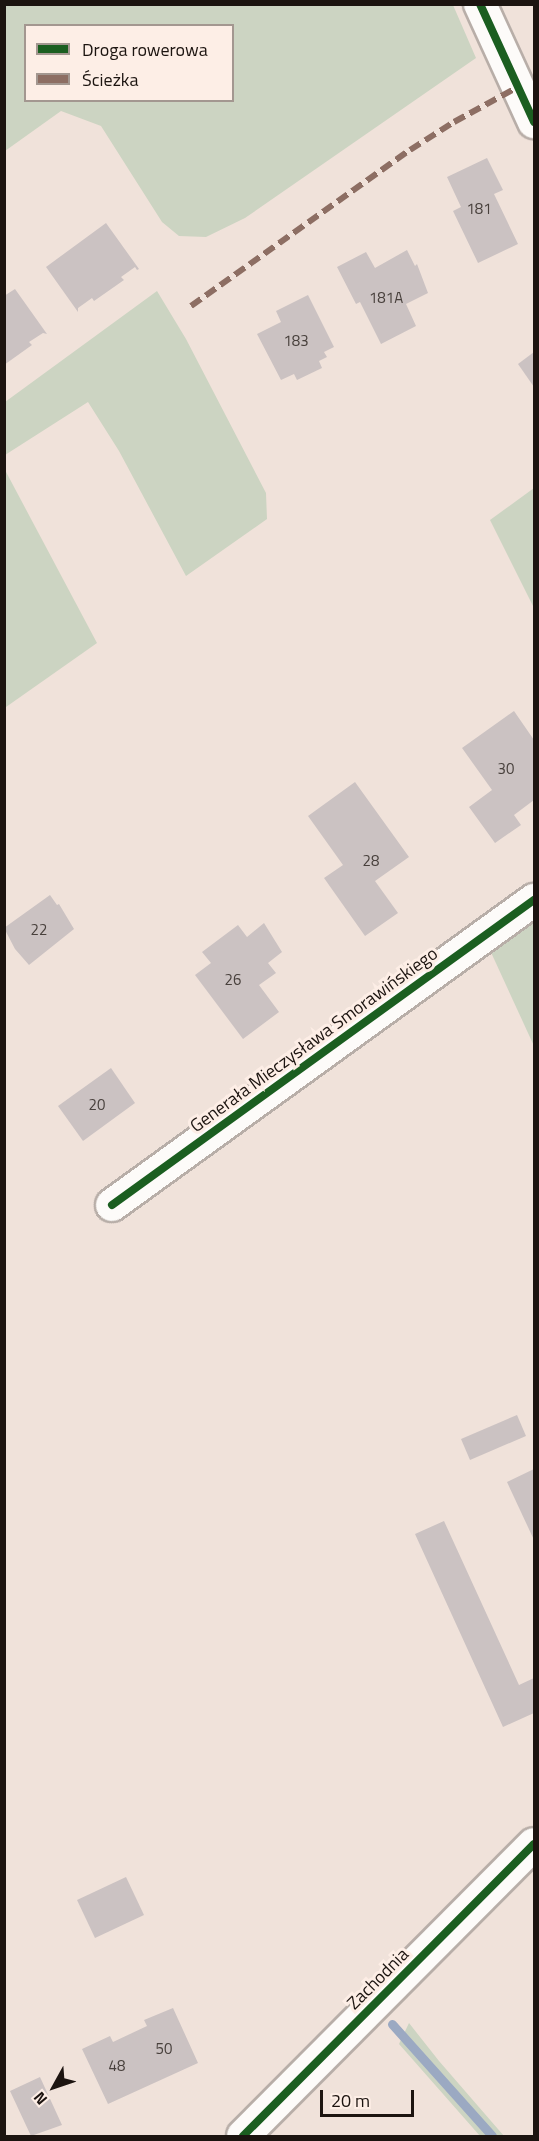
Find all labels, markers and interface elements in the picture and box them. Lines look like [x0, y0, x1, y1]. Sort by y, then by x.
legend [24, 24, 234, 102]
text: Droga rowerowa [82, 36, 208, 63]
text: Ścieżka [82, 66, 138, 93]
house number: 181 [466, 200, 492, 218]
house number: 181A [369, 289, 403, 307]
house number: 183 [283, 332, 309, 350]
house number: 30 [498, 760, 514, 778]
house number: 28 [363, 852, 379, 870]
house number: 22 [31, 921, 47, 939]
street label: Generała Mieczysława Smorawińskiego [186, 943, 442, 1137]
house number: 26 [225, 971, 241, 989]
house number: 20 [89, 1096, 105, 1114]
street label: Zachodnia [343, 1944, 413, 2014]
house number: 50 [156, 2040, 172, 2058]
north arrow [24, 2057, 84, 2117]
house number: 48 [109, 2057, 125, 2075]
scale bar [323, 2078, 418, 2116]
text: N [27, 2087, 53, 2111]
text: 20 m [331, 2087, 370, 2114]

